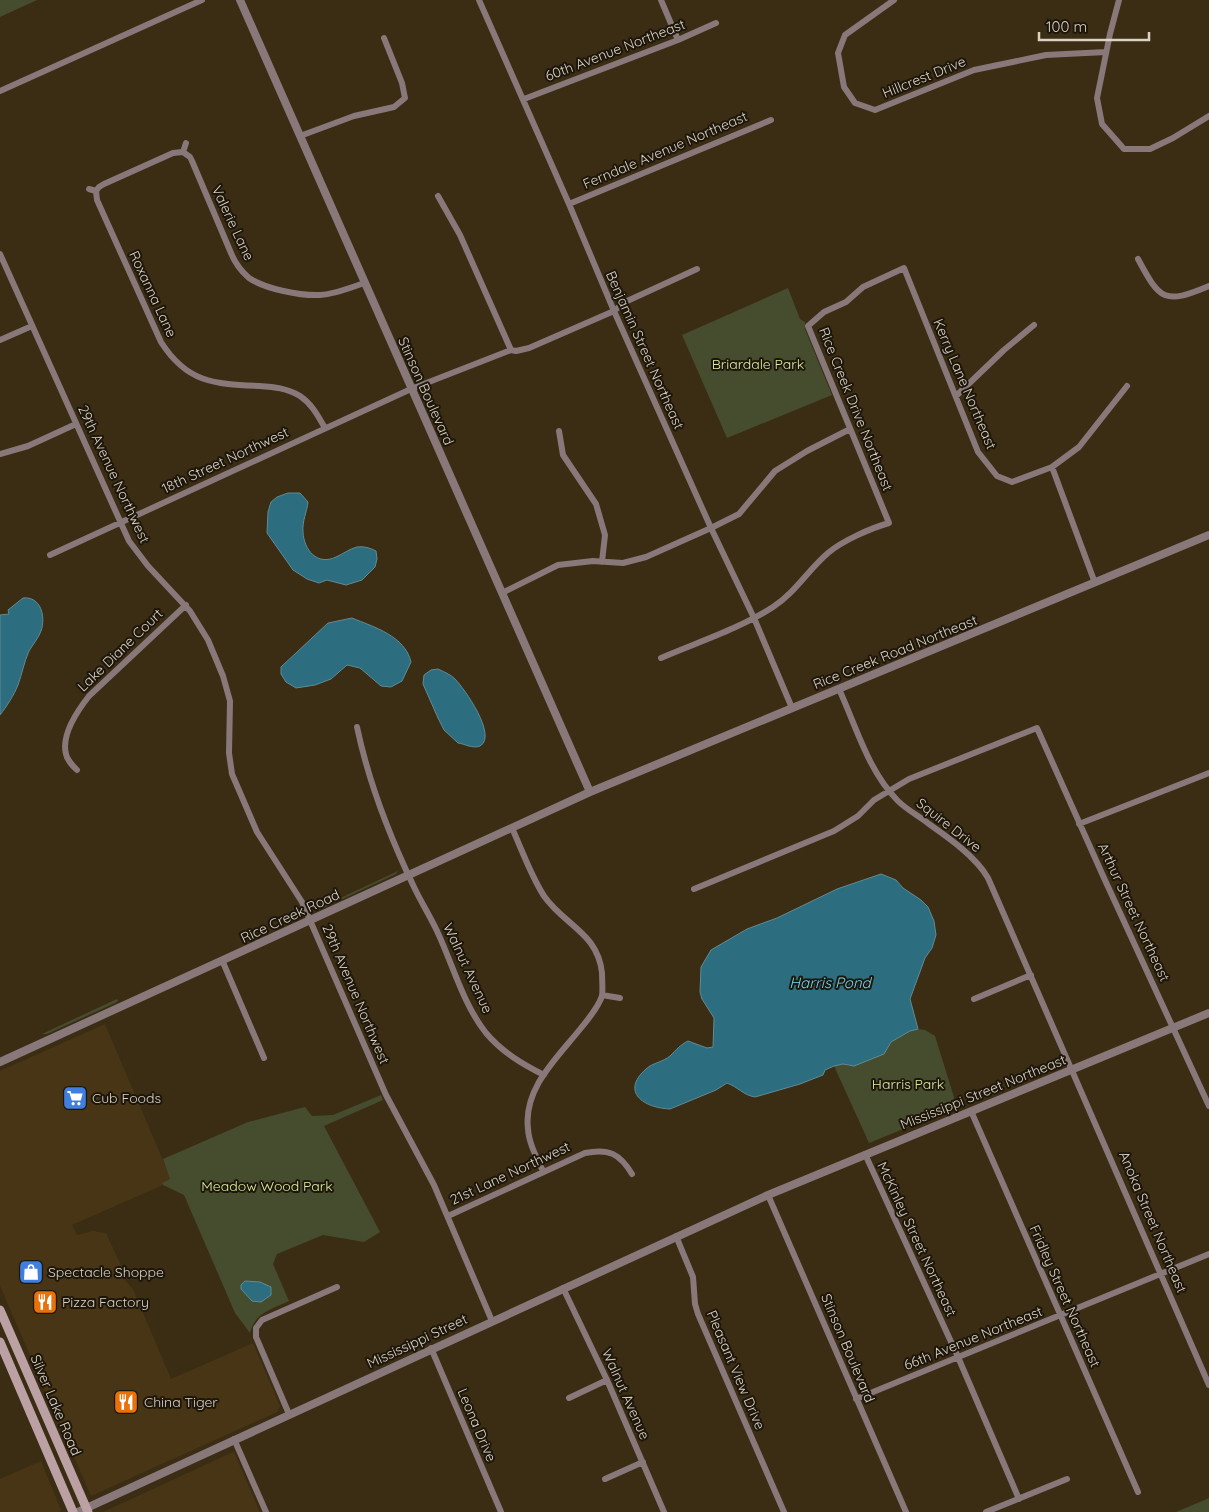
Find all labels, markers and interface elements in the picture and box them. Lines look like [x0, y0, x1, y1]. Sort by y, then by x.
scale bar [1039, 10, 1149, 42]
street label: 60th Avenue Northeast [542, 15, 688, 85]
text: 100 m [1046, 17, 1087, 36]
street label: Hillcrest Drive [880, 52, 968, 102]
street label: Ferndale Avenue Northeast [580, 107, 750, 193]
street label: Valerie Lane [208, 183, 258, 263]
street label: Roxanna Lane [125, 248, 181, 340]
street label: Benjamin Street Northeast [602, 268, 688, 432]
street label: Kerry Lane Northeast [929, 316, 1001, 452]
street label: Rice Creek Drive Northeast [815, 325, 897, 494]
street label: Stinson Boulevard [394, 334, 458, 448]
park label: Briardale Park [712, 355, 804, 373]
street label: 29th Avenue Northwest [74, 402, 154, 546]
street label: 18th Street Northwest [159, 423, 291, 497]
street label: Lake Diane Court [73, 604, 167, 695]
street label: Rice Creek Road Northeast [810, 611, 980, 693]
street label: Squire Drive [913, 794, 985, 856]
street label: Arthur Street Northeast [1094, 840, 1174, 984]
street label: Rice Creek Road [238, 885, 342, 947]
street label: Walnut Avenue [439, 920, 497, 1016]
street label: 29th Avenue Northwest [318, 921, 394, 1067]
water label: Harris Pond [789, 973, 873, 992]
street label: Mississippi Street Northeast [897, 1050, 1069, 1134]
park label: Harris Park [872, 1075, 944, 1093]
supermarket icon: Cub Foods [62, 1085, 88, 1111]
place label: Cub Foods [92, 1089, 161, 1107]
street label: 21st Lane Northwest [447, 1137, 573, 1209]
street label: Anoka Street Northeast [1115, 1149, 1191, 1296]
street label: McKinley Street Northeast [873, 1159, 961, 1319]
park label: Meadow Wood Park [201, 1177, 333, 1195]
street label: Fridley Street Northeast [1025, 1222, 1105, 1370]
shop icon: Spectacle Shoppe [18, 1259, 44, 1285]
place label: Spectacle Shoppe [48, 1263, 164, 1281]
restaurant icon: Pizza Factory [32, 1289, 58, 1315]
street label: Stinson Boulevard [817, 1291, 879, 1405]
place label: Pizza Factory [62, 1293, 149, 1311]
street label: 66th Avenue Northeast [901, 1302, 1045, 1374]
street label: Pleasant View Drive [703, 1308, 769, 1432]
street label: Mississippi Street [364, 1310, 470, 1372]
street label: Walnut Avenue [598, 1346, 654, 1442]
street label: Silver Lake Road [27, 1352, 85, 1458]
street label: Leona Drive [453, 1386, 501, 1464]
restaurant icon: China Tiger [113, 1389, 139, 1415]
place label: China Tiger [144, 1393, 218, 1411]

